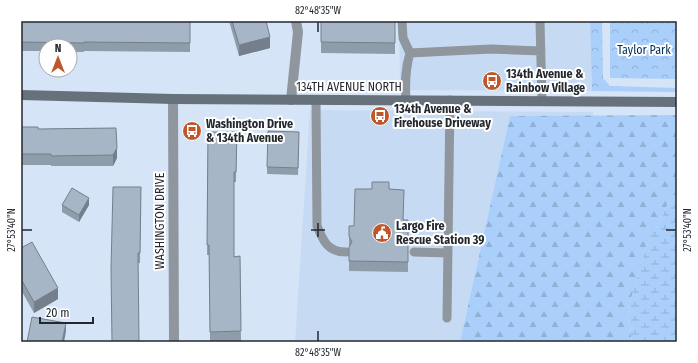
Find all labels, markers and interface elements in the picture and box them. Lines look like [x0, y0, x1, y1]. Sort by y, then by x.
text: 82°48'35"W [295, 5, 341, 17]
north arrow [38, 38, 78, 78]
text: N [55, 42, 61, 55]
park label: Taylor Park [617, 43, 671, 57]
place label: 134th Avenue & Rainbow Village [506, 67, 585, 95]
bus stop icon: 134th Avenue & Rainbow Village [481, 70, 503, 92]
street label: 134TH AVENUE NORTH [296, 80, 402, 94]
place label: 134th Avenue & Firehouse Driveway [394, 102, 491, 130]
bus stop icon: 134th Avenue & Firehouse Driveway [369, 105, 391, 127]
place label: Washington Drive & 134th Avenue [206, 117, 293, 145]
bus stop icon: Washington Drive & 134th Avenue [181, 120, 203, 142]
street label: WASHINGTON DRIVE [153, 172, 167, 269]
text: 27°53'40"N [6, 208, 18, 252]
text: 27°53'40"N [682, 208, 694, 252]
place label: Largo Fire Rescue Station 39 [396, 219, 484, 247]
public building icon: Largo Fire Rescue Station 39 [371, 222, 393, 244]
scale bar [40, 299, 93, 325]
text: 20 m [46, 306, 70, 320]
text: 82°48'35"W [295, 347, 341, 359]

